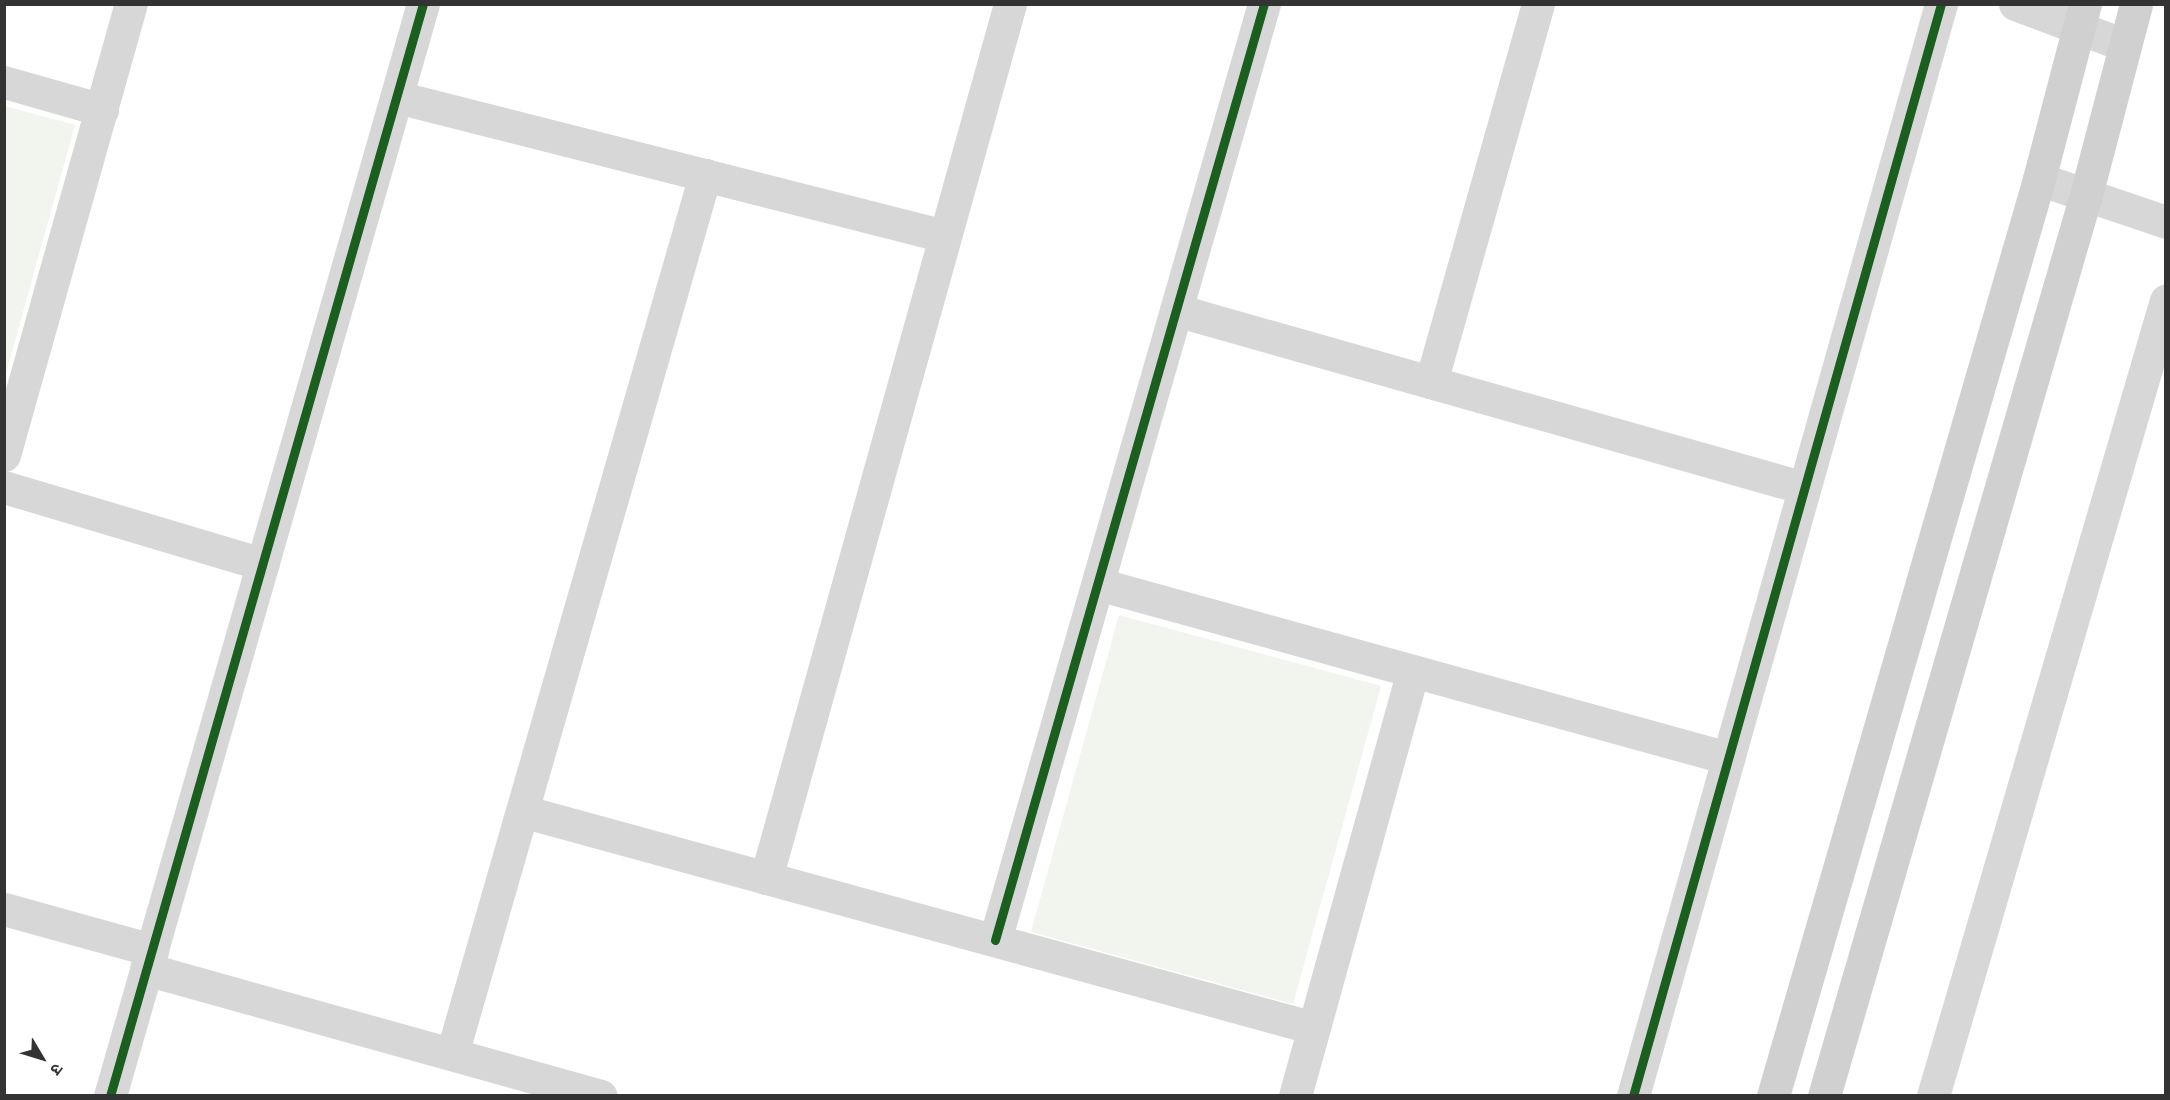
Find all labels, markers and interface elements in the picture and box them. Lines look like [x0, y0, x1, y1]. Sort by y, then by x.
north arrow [12, 1028, 72, 1088]
text: उ [46, 1060, 67, 1079]

